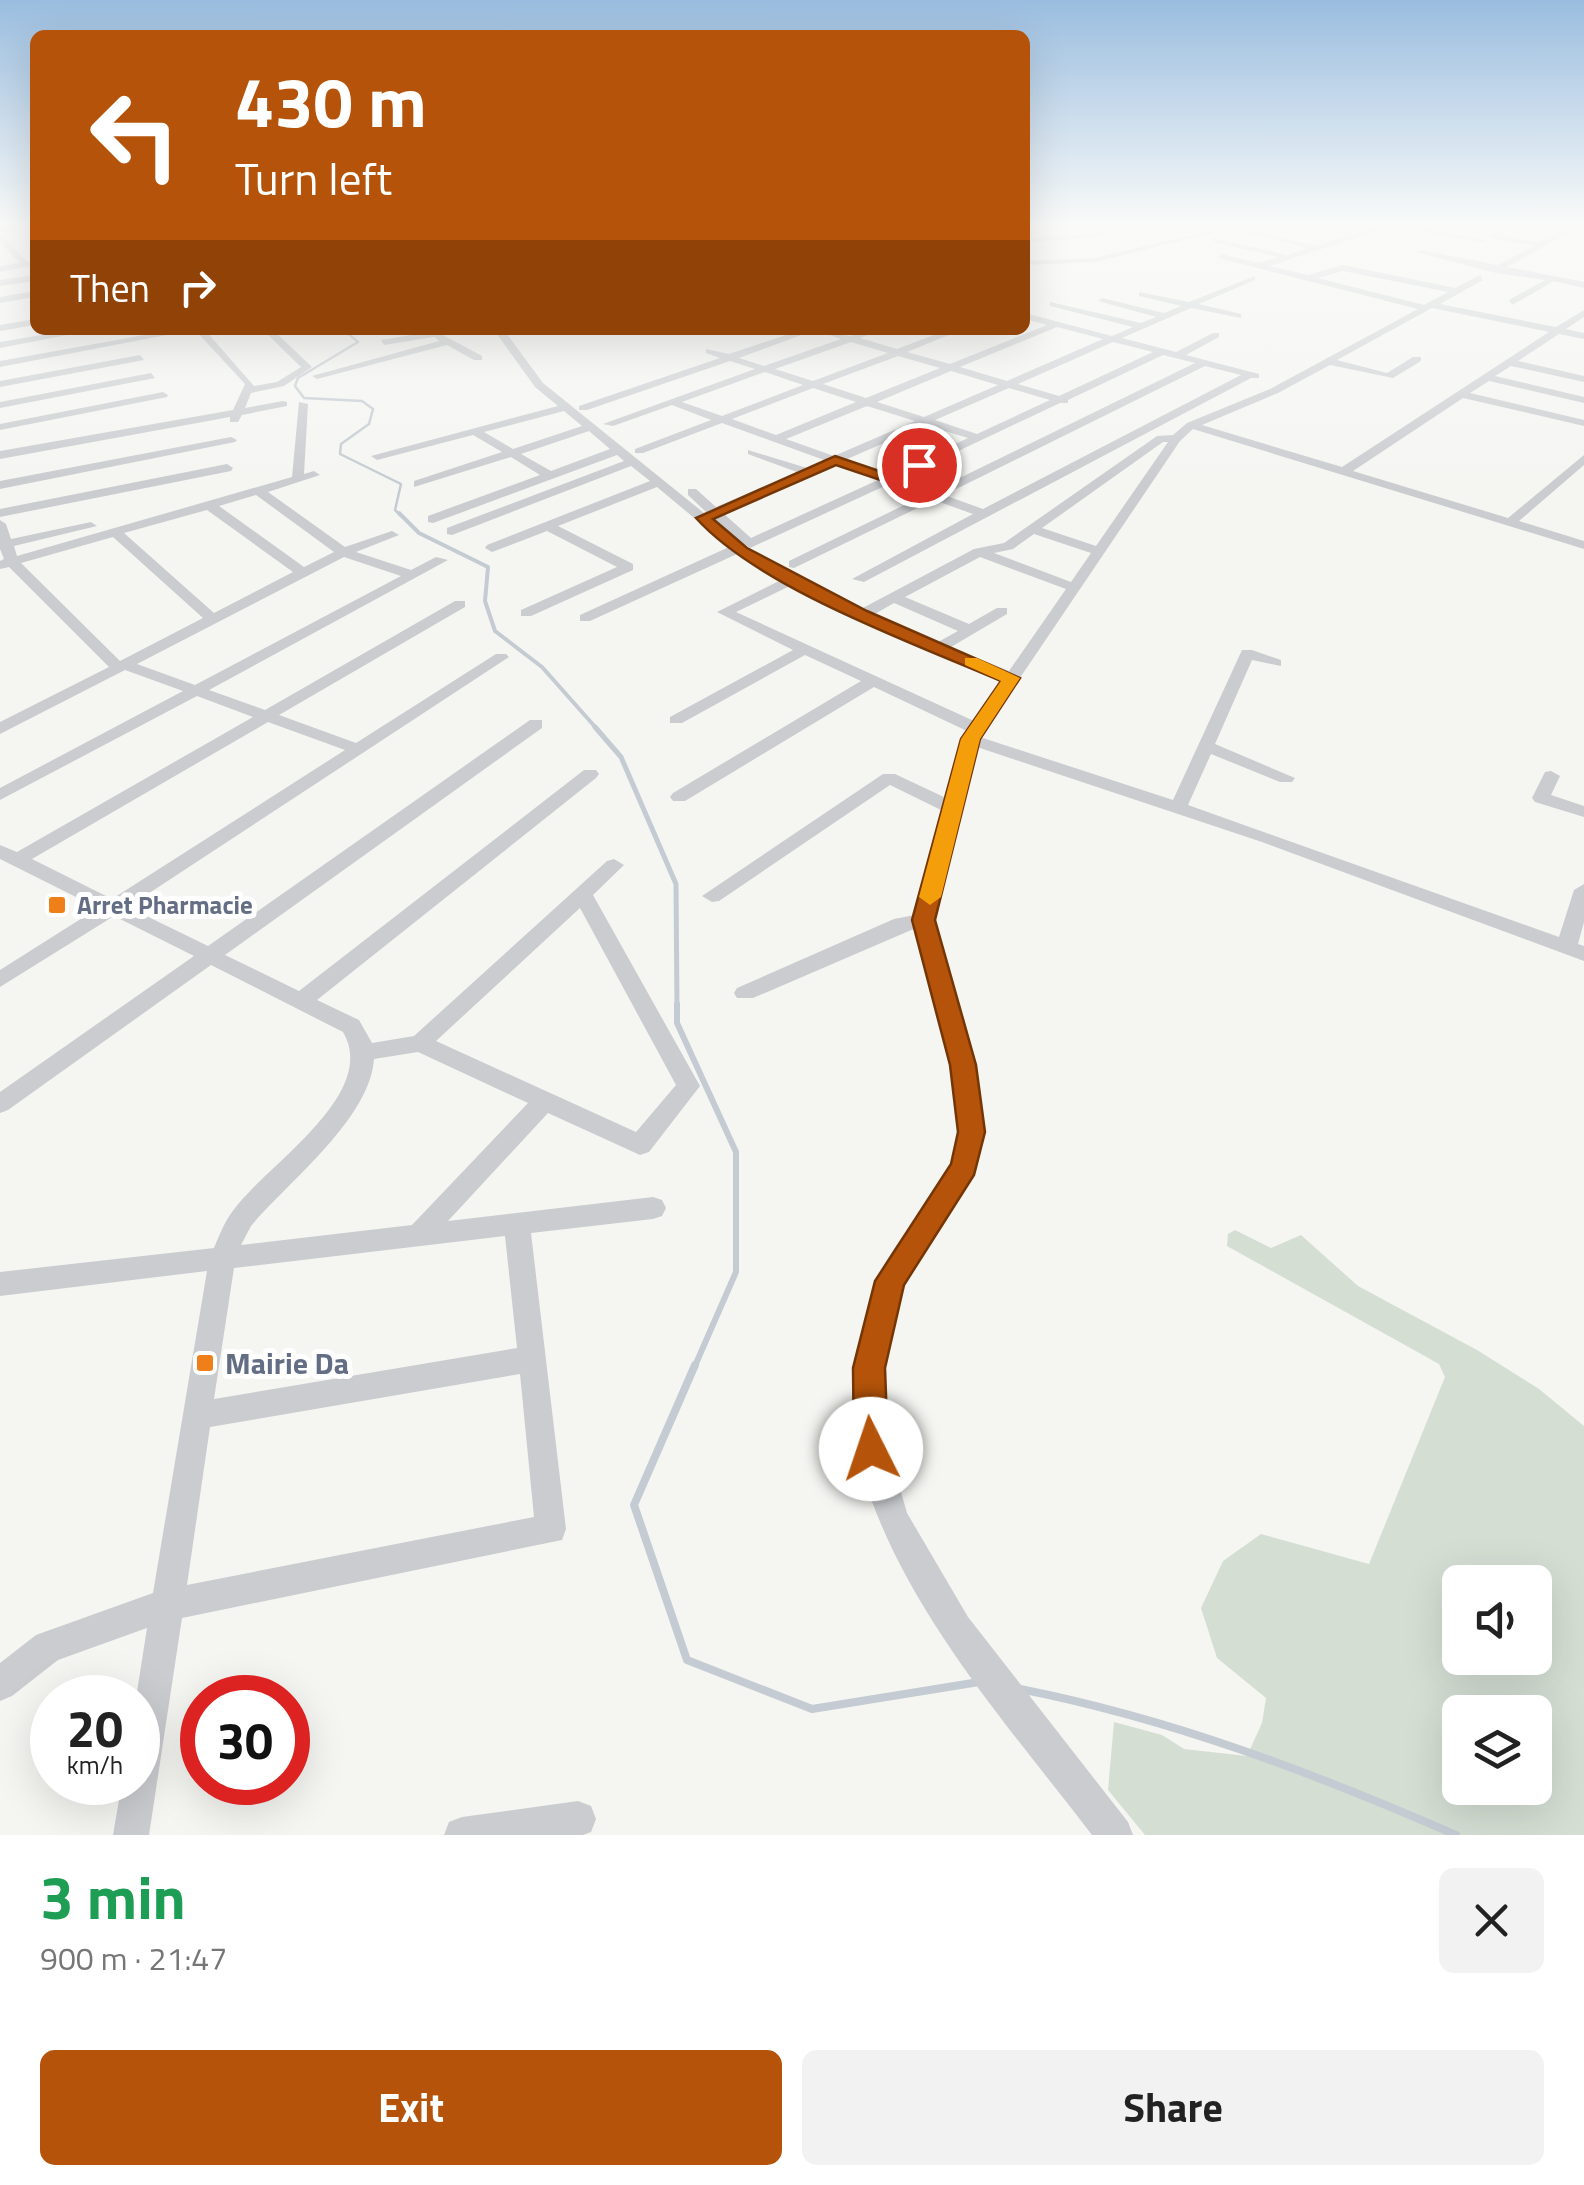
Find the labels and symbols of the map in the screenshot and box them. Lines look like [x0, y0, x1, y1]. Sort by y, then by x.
pin [877, 423, 962, 508]
place label: Arret Pharmacie [77, 886, 253, 924]
marker: Arret Pharmacie [46, 894, 68, 916]
place label: Mairie Da [225, 1340, 349, 1386]
marker: Mairie Da [194, 1352, 216, 1374]
position arrow [819, 1397, 923, 1501]
speed limit sign: 30 [180, 1675, 310, 1805]

